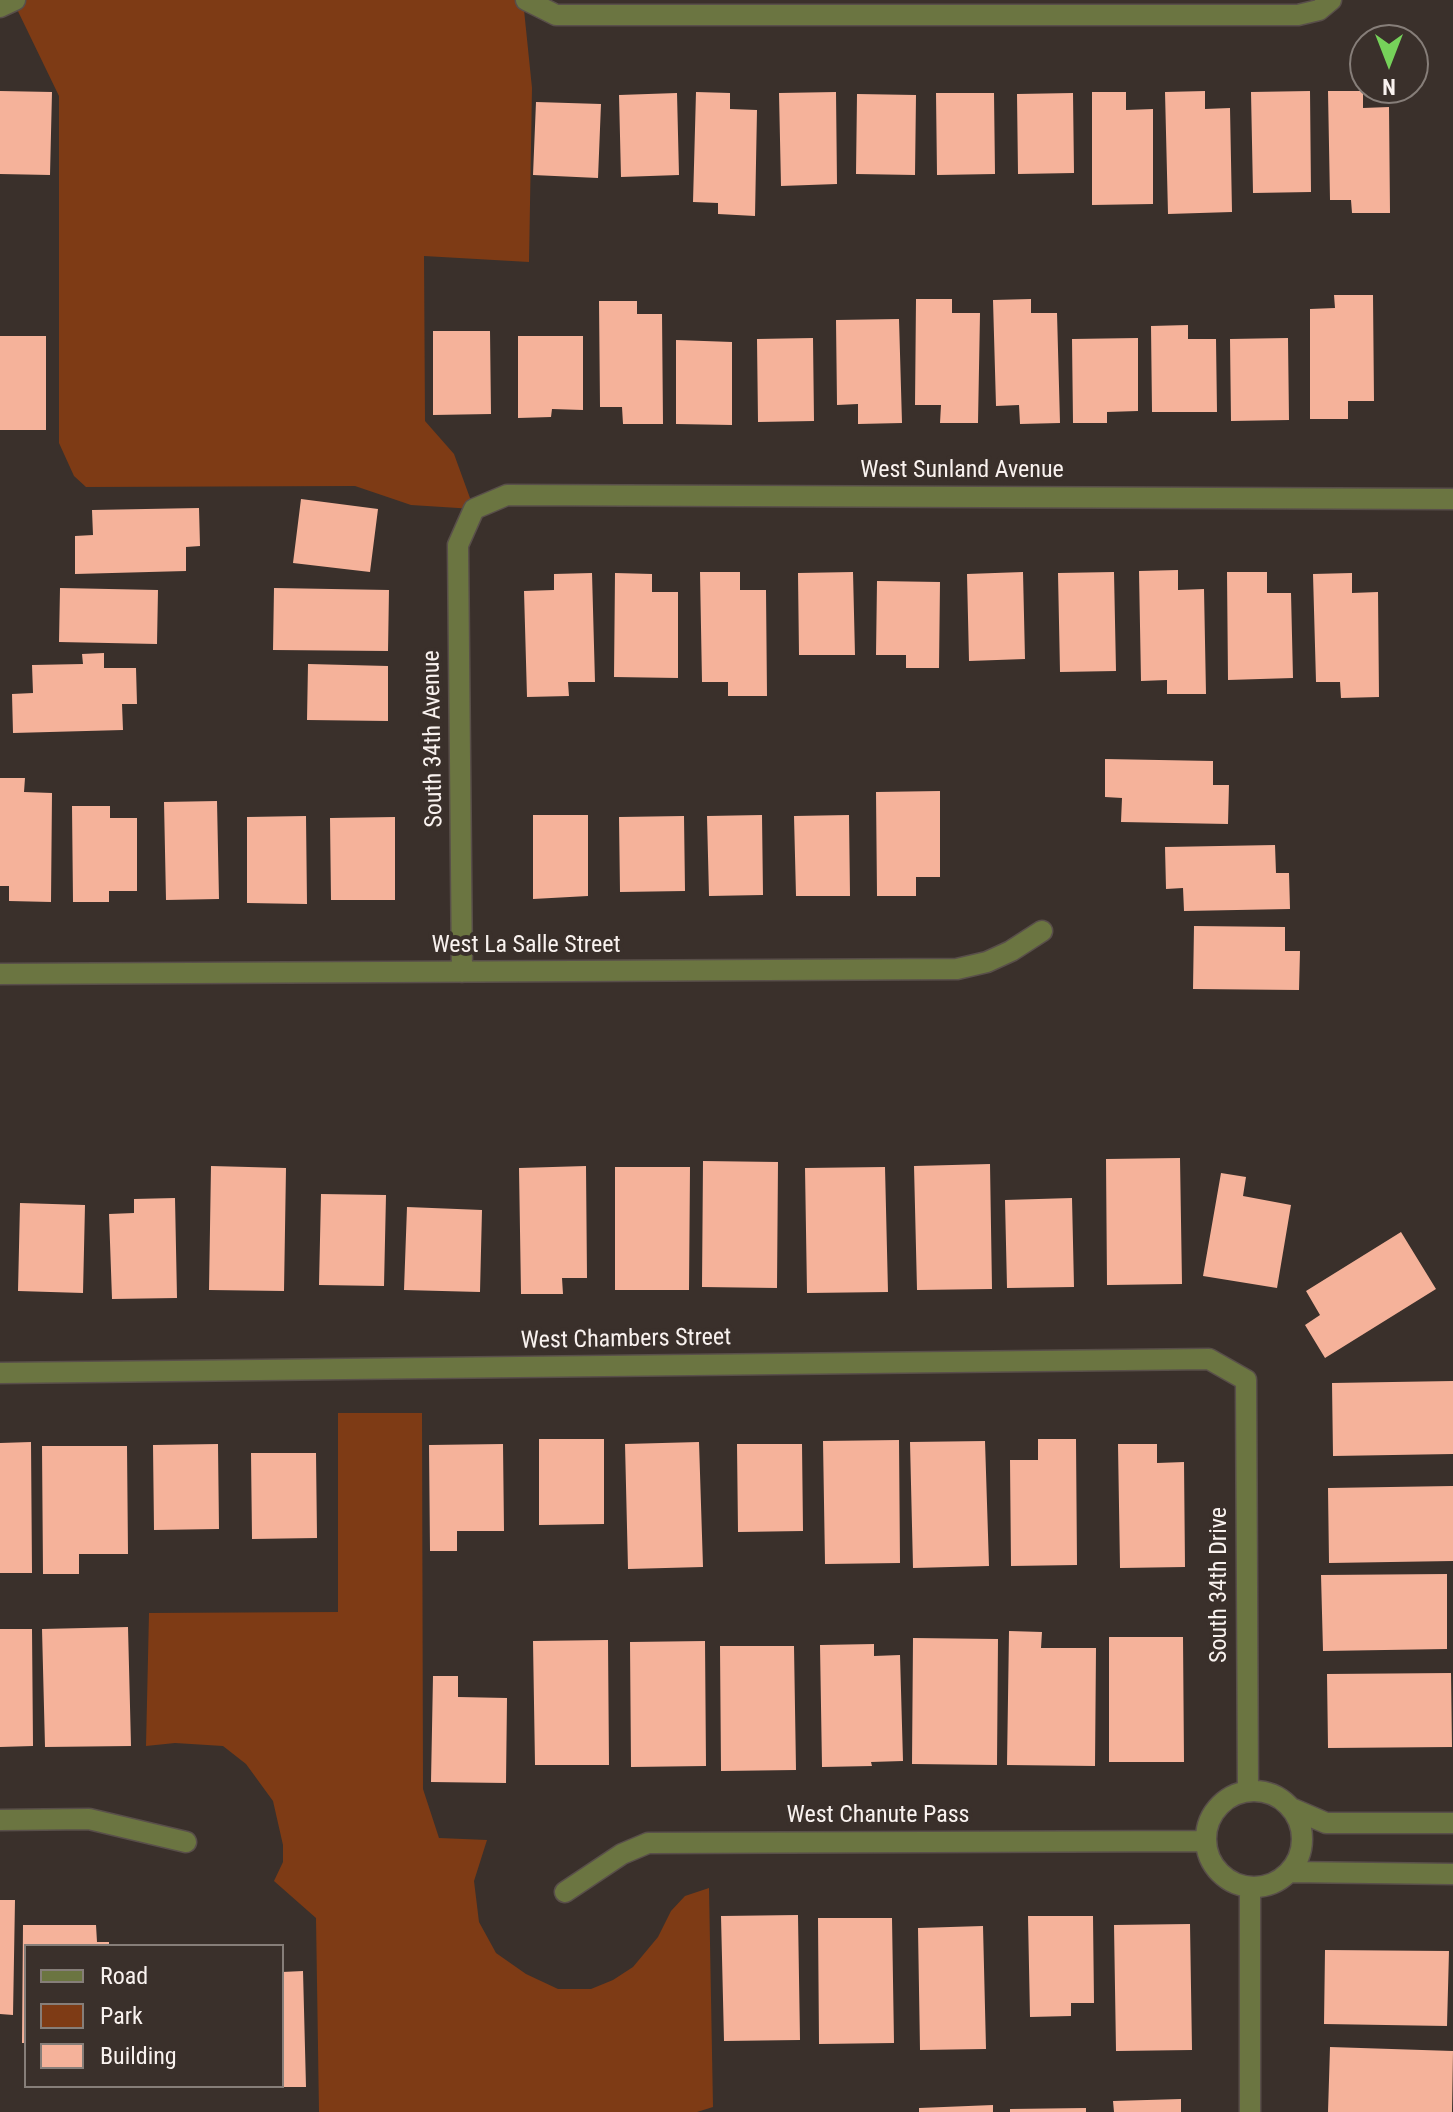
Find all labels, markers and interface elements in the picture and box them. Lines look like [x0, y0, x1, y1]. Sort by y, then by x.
north arrow [1349, 24, 1429, 104]
text: N [1382, 74, 1396, 99]
street label: West Sunland Avenue [860, 457, 1064, 485]
street label: South 34th Avenue [418, 650, 450, 828]
street label: West La Salle Street [431, 932, 621, 960]
street label: West Chambers Street [520, 1324, 732, 1356]
street label: South 34th Drive [1206, 1507, 1234, 1663]
street label: West Chanute Pass [786, 1802, 970, 1830]
legend [24, 1944, 284, 2088]
text: Road [100, 1962, 148, 1990]
text: Park [100, 2002, 143, 2030]
text: Building [100, 2042, 177, 2070]

